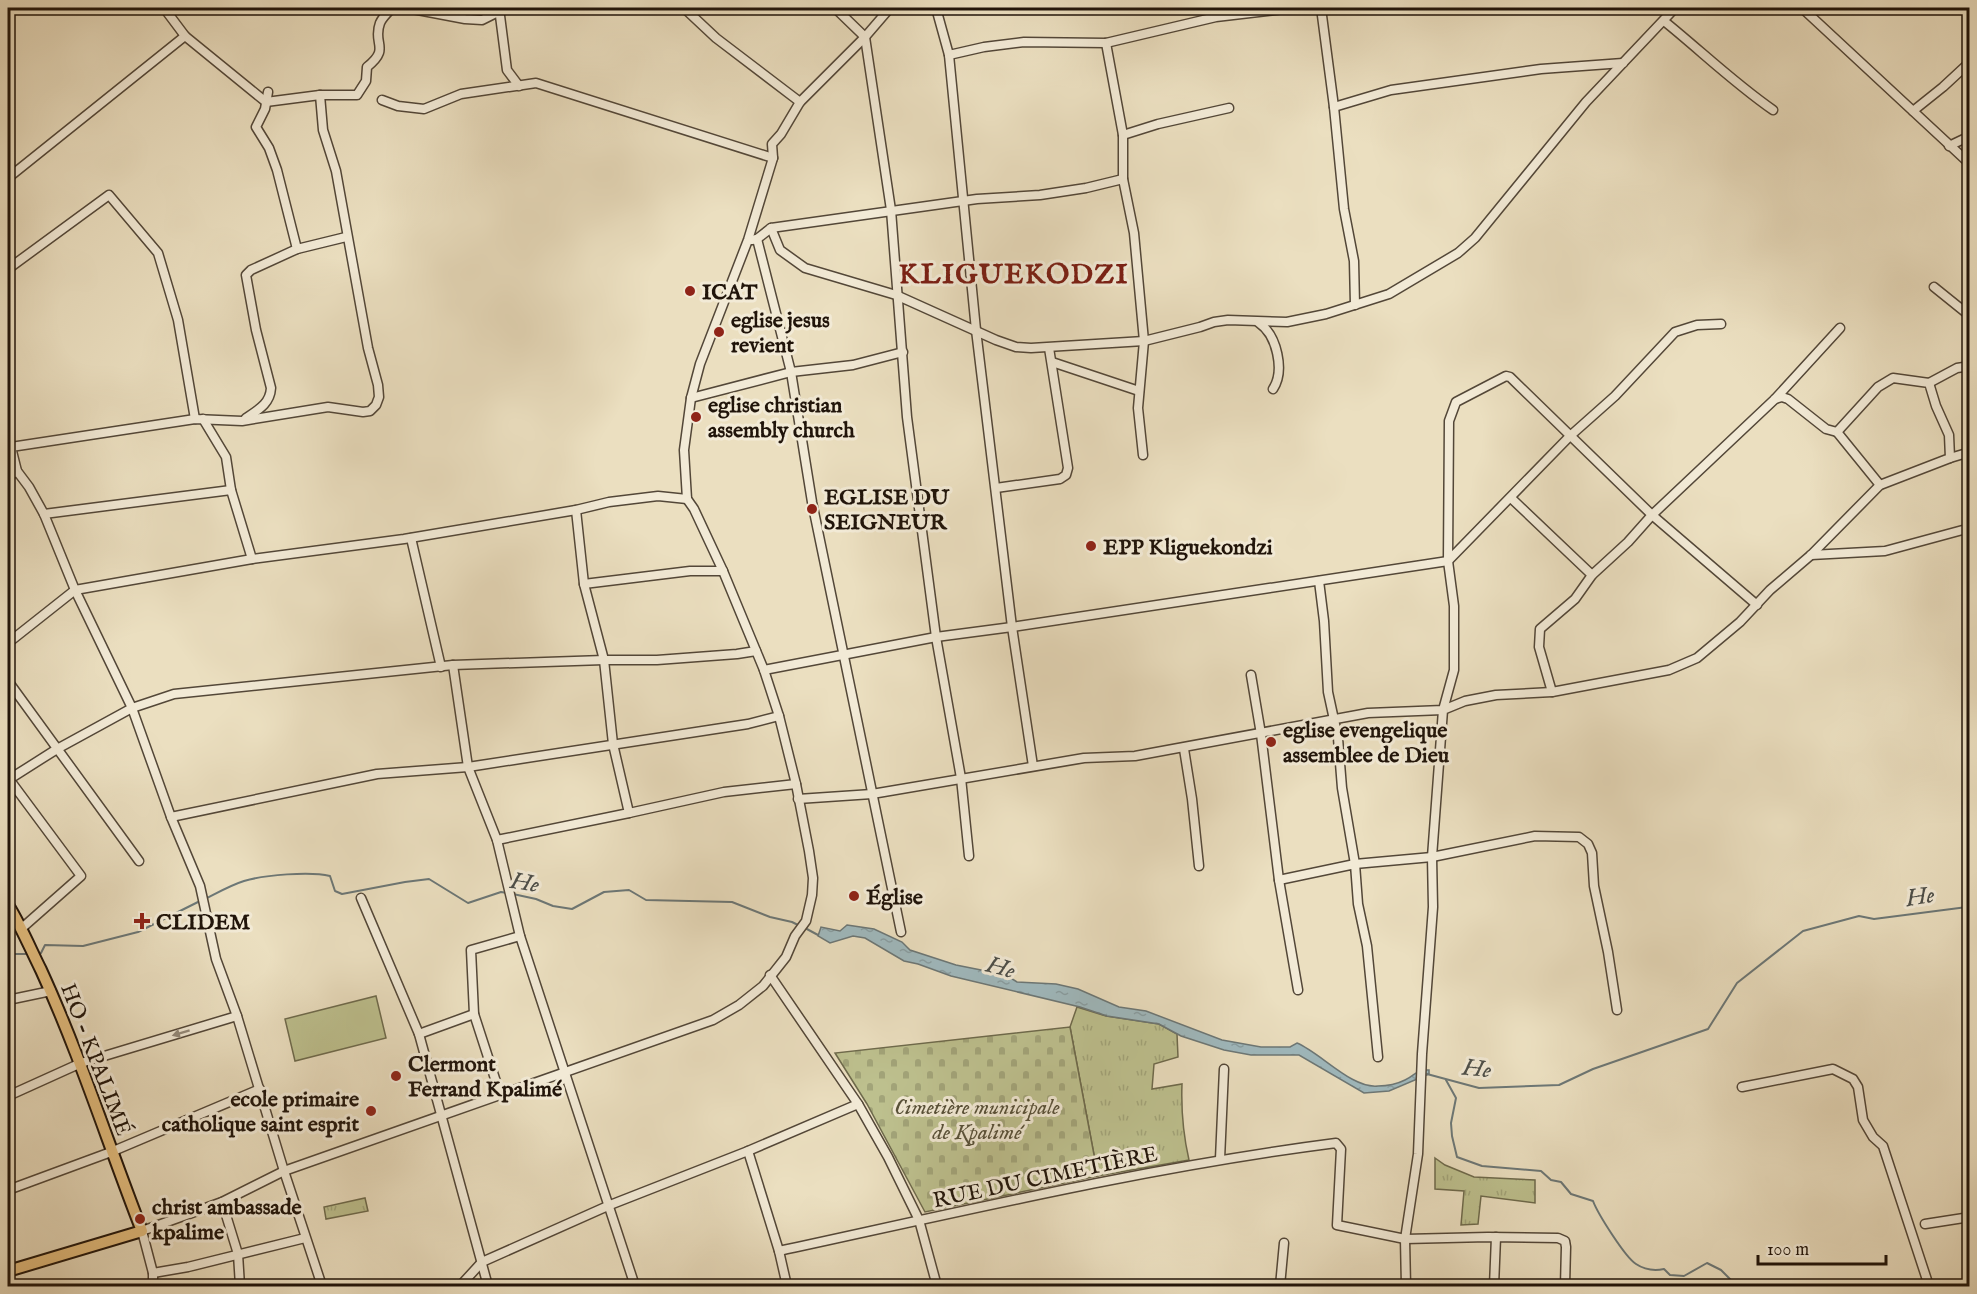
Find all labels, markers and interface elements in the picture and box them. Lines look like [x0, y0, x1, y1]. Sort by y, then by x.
district label: KLIGUEKODZI [899, 258, 1129, 293]
place label: ICAT [702, 279, 758, 307]
marker: ICAT [683, 284, 697, 298]
place label: eglise jesus revient [731, 307, 830, 360]
marker: eglise jesus revient [712, 325, 726, 339]
place label: eglise christian assembly church [708, 392, 855, 445]
marker: eglise christian assembly church [689, 410, 703, 424]
place label: EGLISE DU SEIGNEUR [824, 484, 951, 537]
marker: EGLISE DU SEIGNEUR [805, 502, 819, 516]
place label: EPP Kliguekondzi [1103, 534, 1273, 562]
marker: EPP Kliguekondzi [1084, 539, 1098, 553]
place label: eglise evengelique assemblee de Dieu [1283, 717, 1450, 770]
marker: eglise evengelique assemblee de Dieu [1264, 735, 1278, 749]
water label: He [507, 866, 541, 901]
water label: He [1903, 880, 1937, 915]
place label: Église [866, 884, 923, 912]
marker: Église [847, 889, 861, 903]
place label: CLIDEM [156, 909, 250, 937]
marker: CLIDEM [133, 912, 151, 930]
water label: He [982, 949, 1019, 987]
street label: HO - KPALIMÉ [53, 980, 137, 1140]
one-way arrow [172, 1029, 190, 1038]
place label: Clermont Ferrand Kpalimé [408, 1051, 562, 1104]
water label: He [1460, 1052, 1493, 1087]
marker: Clermont Ferrand Kpalimé [389, 1069, 403, 1083]
place label: ecole primaire catholique saint esprit [162, 1086, 359, 1139]
park label: Cimetière municipale de Kpalimé [894, 1094, 1060, 1147]
marker: ecole primaire catholique saint esprit [364, 1104, 378, 1118]
street label: RUE DU CIMETIÈRE [930, 1140, 1160, 1215]
place label: christ ambassade kpalime [151, 1194, 302, 1247]
marker: christ ambassade kpalime [133, 1212, 147, 1226]
scale bar [1758, 1228, 1886, 1266]
text: 100 m [1767, 1239, 1809, 1262]

